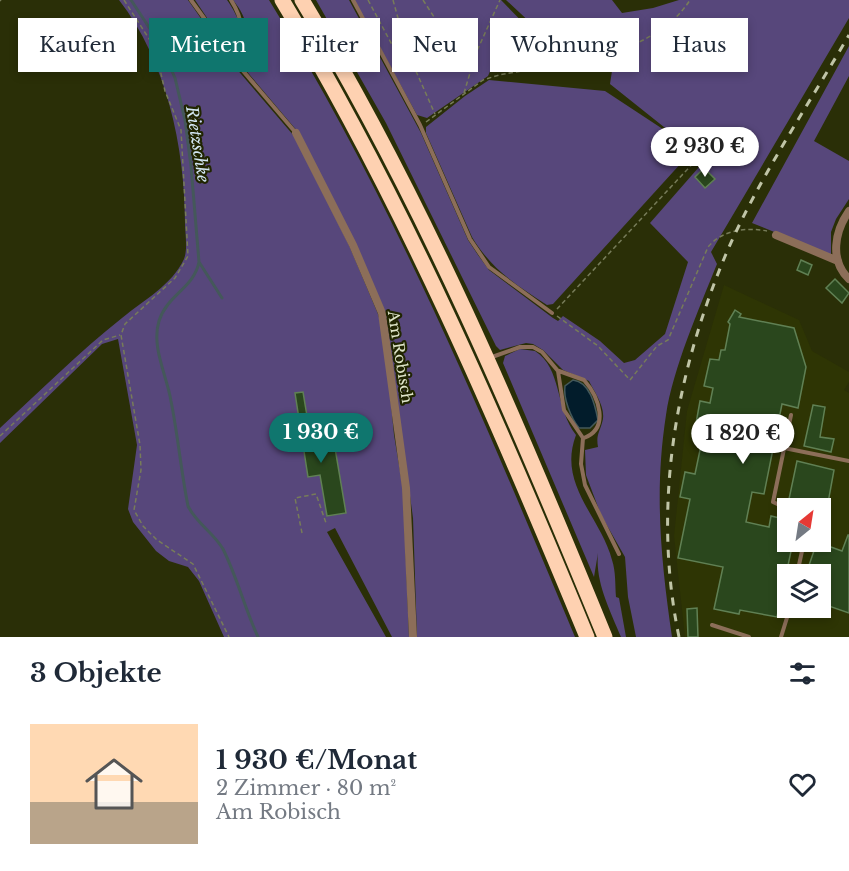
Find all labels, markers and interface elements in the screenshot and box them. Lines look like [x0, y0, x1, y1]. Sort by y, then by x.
chip: Kaufen [18, 18, 137, 72]
chip: Mieten [149, 18, 268, 72]
chip: Filter [280, 18, 380, 72]
chip: Neu [392, 18, 478, 72]
chip: Wohnung [490, 18, 639, 72]
chip: Haus [651, 18, 748, 72]
water label: Rietzschke [182, 104, 214, 184]
pin: 2 930 € [650, 127, 760, 178]
text: 2 930 € [665, 134, 745, 158]
street label: Am Robisch [384, 308, 417, 405]
pin: 1 930 € [266, 413, 376, 464]
pin: 1 820 € [688, 414, 798, 465]
text: 1 930 € [283, 420, 359, 444]
text: 1 820 € [705, 421, 781, 445]
north arrow [777, 498, 831, 552]
map controls [777, 498, 831, 618]
button: layers [777, 564, 831, 618]
text: 3 Objekte [30, 657, 162, 689]
icon: filters [786, 657, 819, 690]
text: 1 930 €/Monat [216, 744, 417, 776]
icon: home [78, 748, 150, 820]
icon: heart [786, 768, 819, 801]
text: 2 Zimmer · 80 m² [216, 776, 396, 800]
text: Am Robisch [216, 800, 341, 824]

